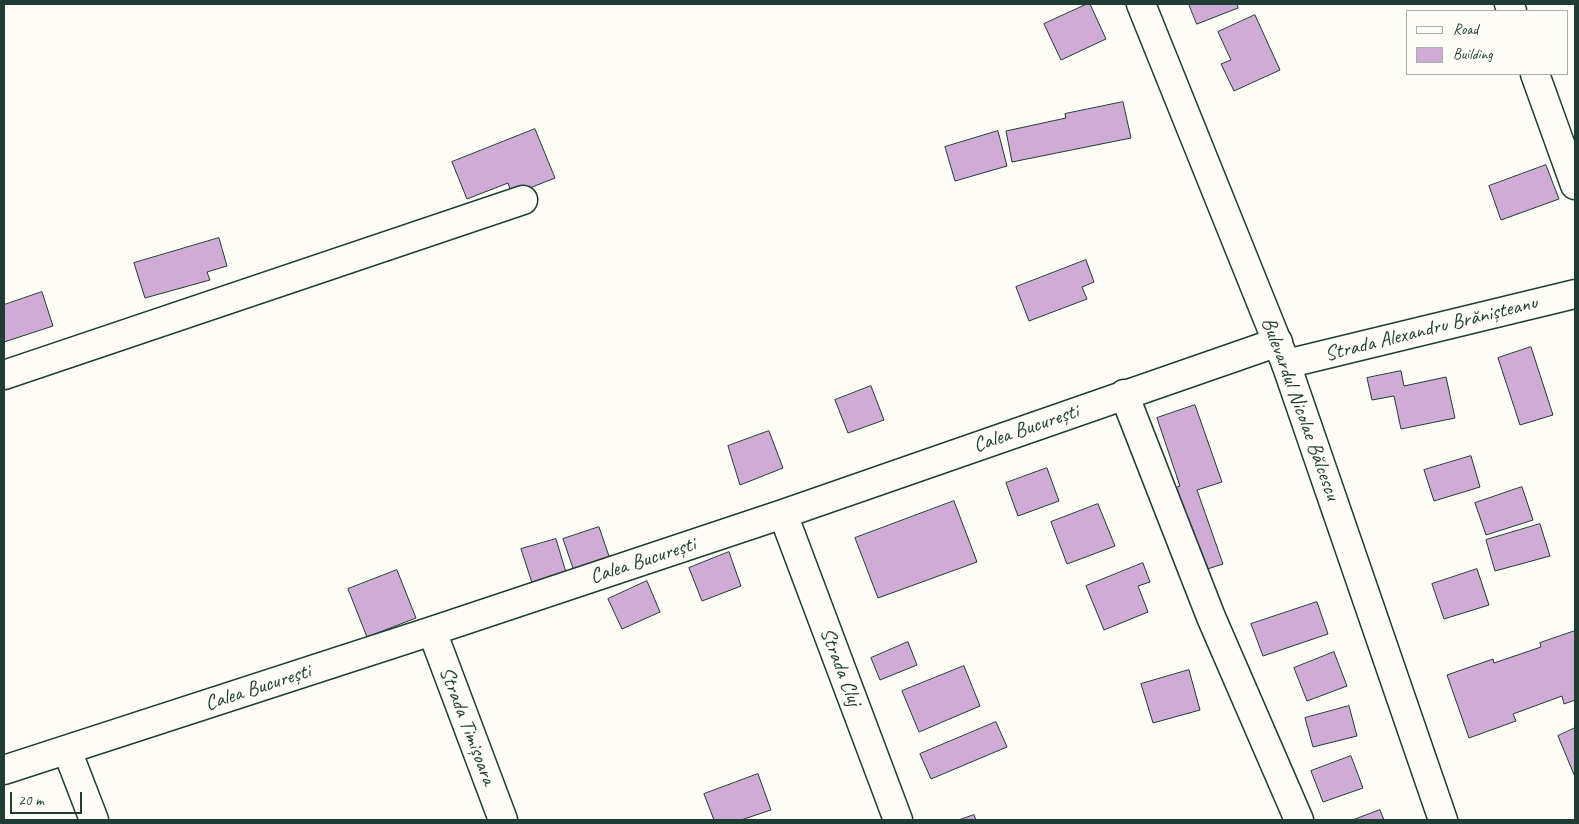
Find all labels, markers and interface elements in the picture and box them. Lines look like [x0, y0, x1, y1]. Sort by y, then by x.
legend [1406, 10, 1569, 75]
text: Road [1453, 20, 1478, 39]
text: Building [1453, 45, 1492, 64]
street label: Strada Alexandru Brănișteanu [1322, 290, 1540, 368]
street label: Bulevardul Nicolae Bălcescu [1255, 314, 1345, 504]
street label: Calea București [970, 399, 1082, 459]
street label: Calea București [587, 532, 699, 590]
street label: Strada Cluj [814, 624, 866, 710]
street label: Calea București [202, 659, 314, 717]
street label: Strada Timișoara [433, 663, 501, 789]
scale bar [12, 782, 85, 814]
text: 20 m [18, 791, 44, 810]

